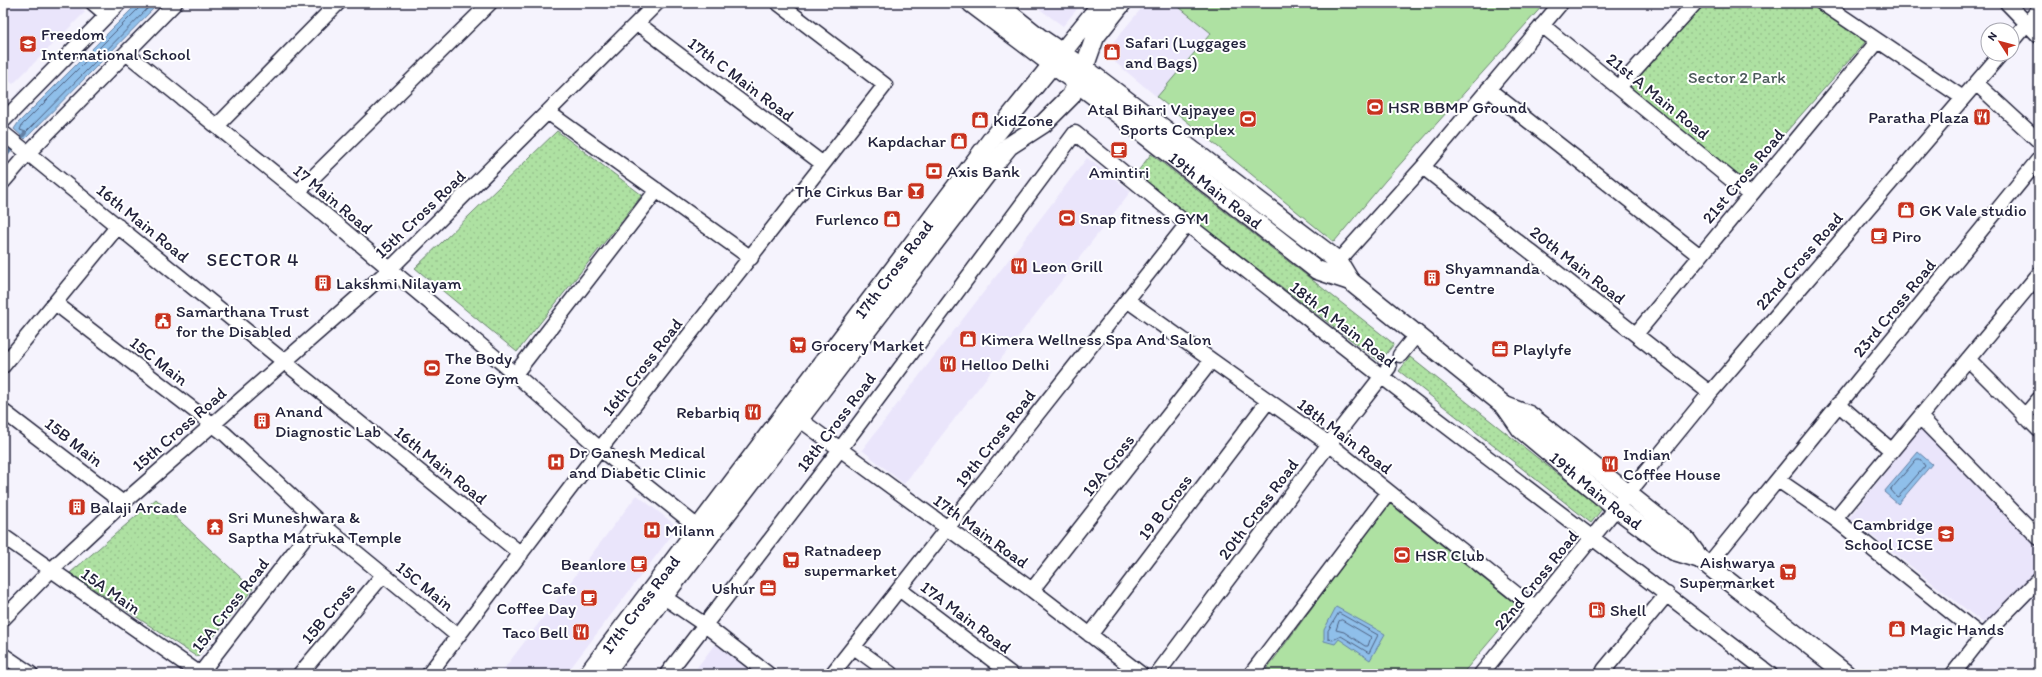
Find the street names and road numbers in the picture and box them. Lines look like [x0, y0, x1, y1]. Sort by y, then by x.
street label: 17th C Main Road [684, 33, 798, 125]
street label: 21st A Main Road [1603, 48, 1713, 144]
street label: 21st Cross Road [1698, 124, 1789, 227]
street label: 19th Main Road [1165, 147, 1267, 233]
street label: 17 Main Road [289, 160, 377, 238]
street label: 15th Cross Road [370, 165, 470, 262]
street label: 16th Main Road [93, 180, 194, 267]
street label: 22nd Cross Road [1751, 207, 1847, 314]
street label: 17th Cross Road [850, 216, 937, 322]
street label: 20th Main Road [1526, 221, 1630, 309]
street label: 23rd Cross Road [1848, 254, 1940, 361]
street label: 18th A Main Road [1286, 277, 1400, 371]
street label: 16th Cross Road [598, 314, 687, 420]
street label: 15C Main [126, 332, 192, 390]
street label: 18th Cross Road [792, 368, 880, 475]
street label: 15th Cross Road [128, 382, 231, 475]
street label: 19th Cross Road [951, 385, 1040, 491]
street label: 18th Main Road [1294, 394, 1397, 479]
street label: 15B Main [41, 413, 107, 471]
street label: 16th Main Road [391, 422, 492, 509]
street label: 19A Cross [1078, 430, 1138, 500]
street label: 19th Main Road [1546, 447, 1647, 534]
street label: 20th Cross Road [1214, 454, 1303, 563]
street label: 19 B Cross [1134, 470, 1196, 544]
street label: 17th Main Road [930, 490, 1033, 573]
street label: 22nd Cross Road [1490, 525, 1583, 634]
street label: 17th Cross Road [597, 551, 684, 658]
street label: 15A Cross Road [187, 553, 273, 656]
street label: 15C Main [392, 557, 458, 615]
street label: 15A Main [78, 563, 145, 619]
street label: 17A Main Road [917, 576, 1015, 658]
street label: 15B Cross [297, 579, 359, 647]

